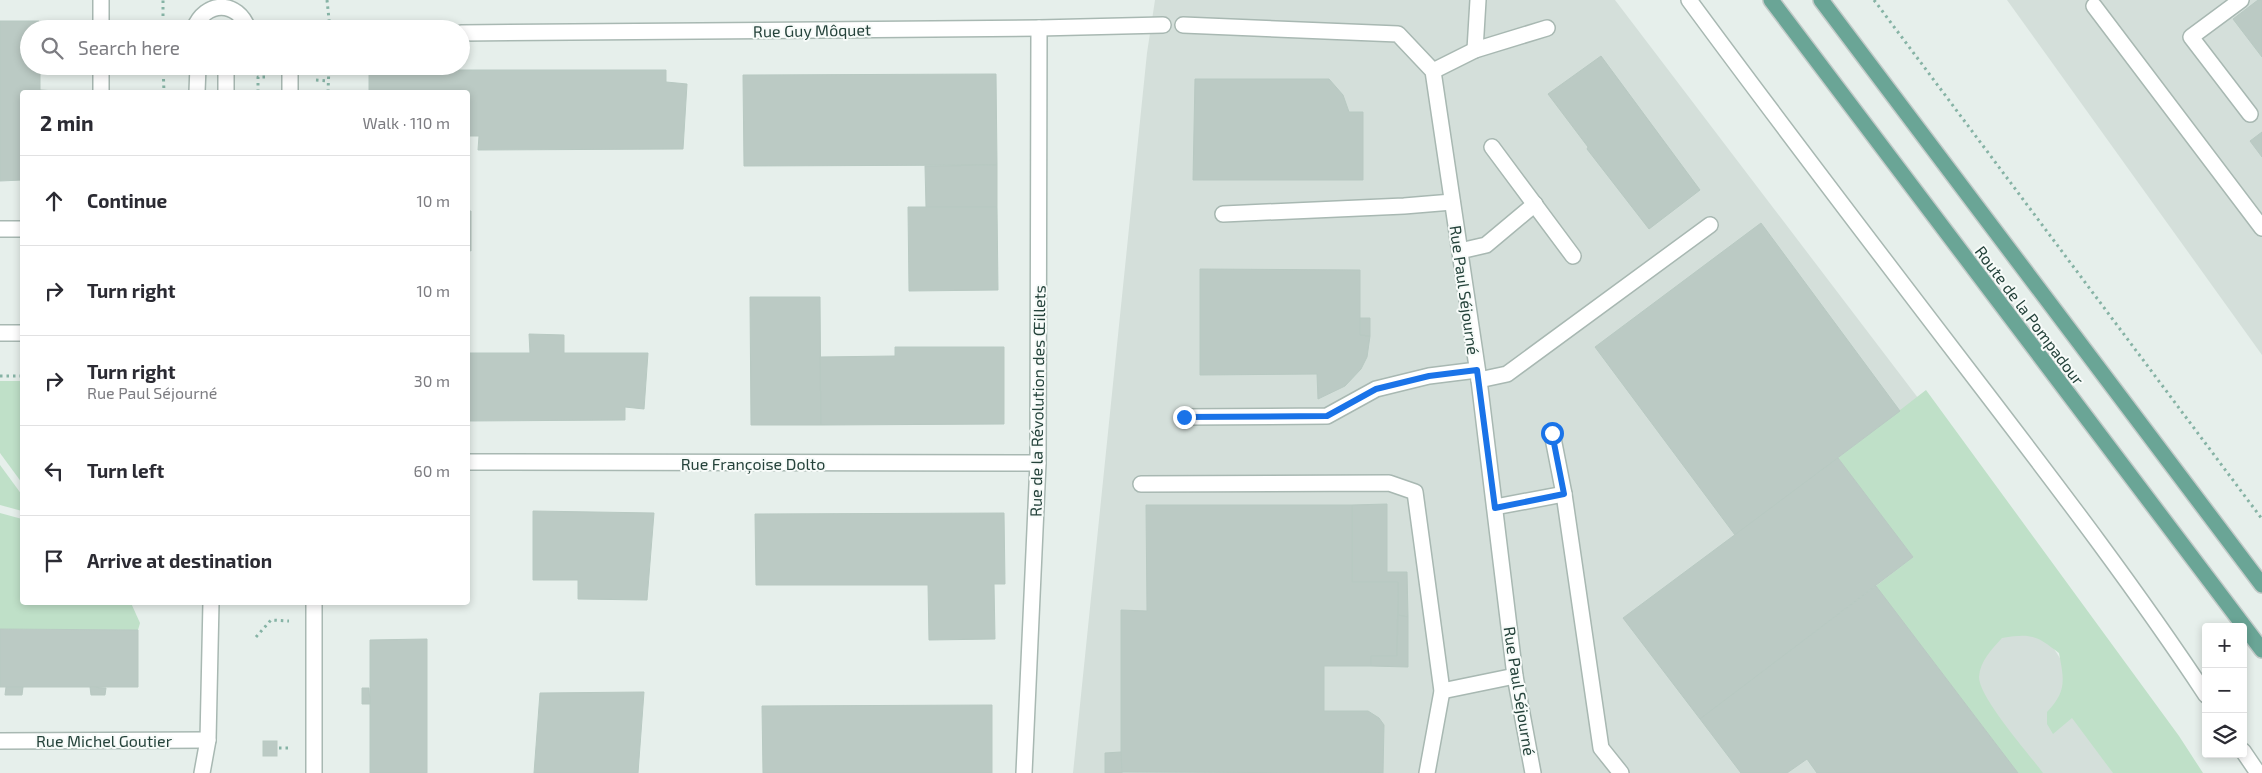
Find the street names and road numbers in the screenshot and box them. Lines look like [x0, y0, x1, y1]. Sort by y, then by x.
street label: Rue Guy Môquet [753, 19, 871, 41]
street label: Rue Paul Séjourné [1446, 224, 1483, 356]
street label: Route de la Pompadour [1972, 242, 2089, 389]
street label: Rue de la Révolution des Œillets [1025, 285, 1049, 517]
street label: Rue Françoise Dolto [681, 454, 825, 474]
street label: Rue Paul Séjourné [1499, 625, 1540, 757]
street label: Rue Michel Goutier [36, 731, 173, 750]

